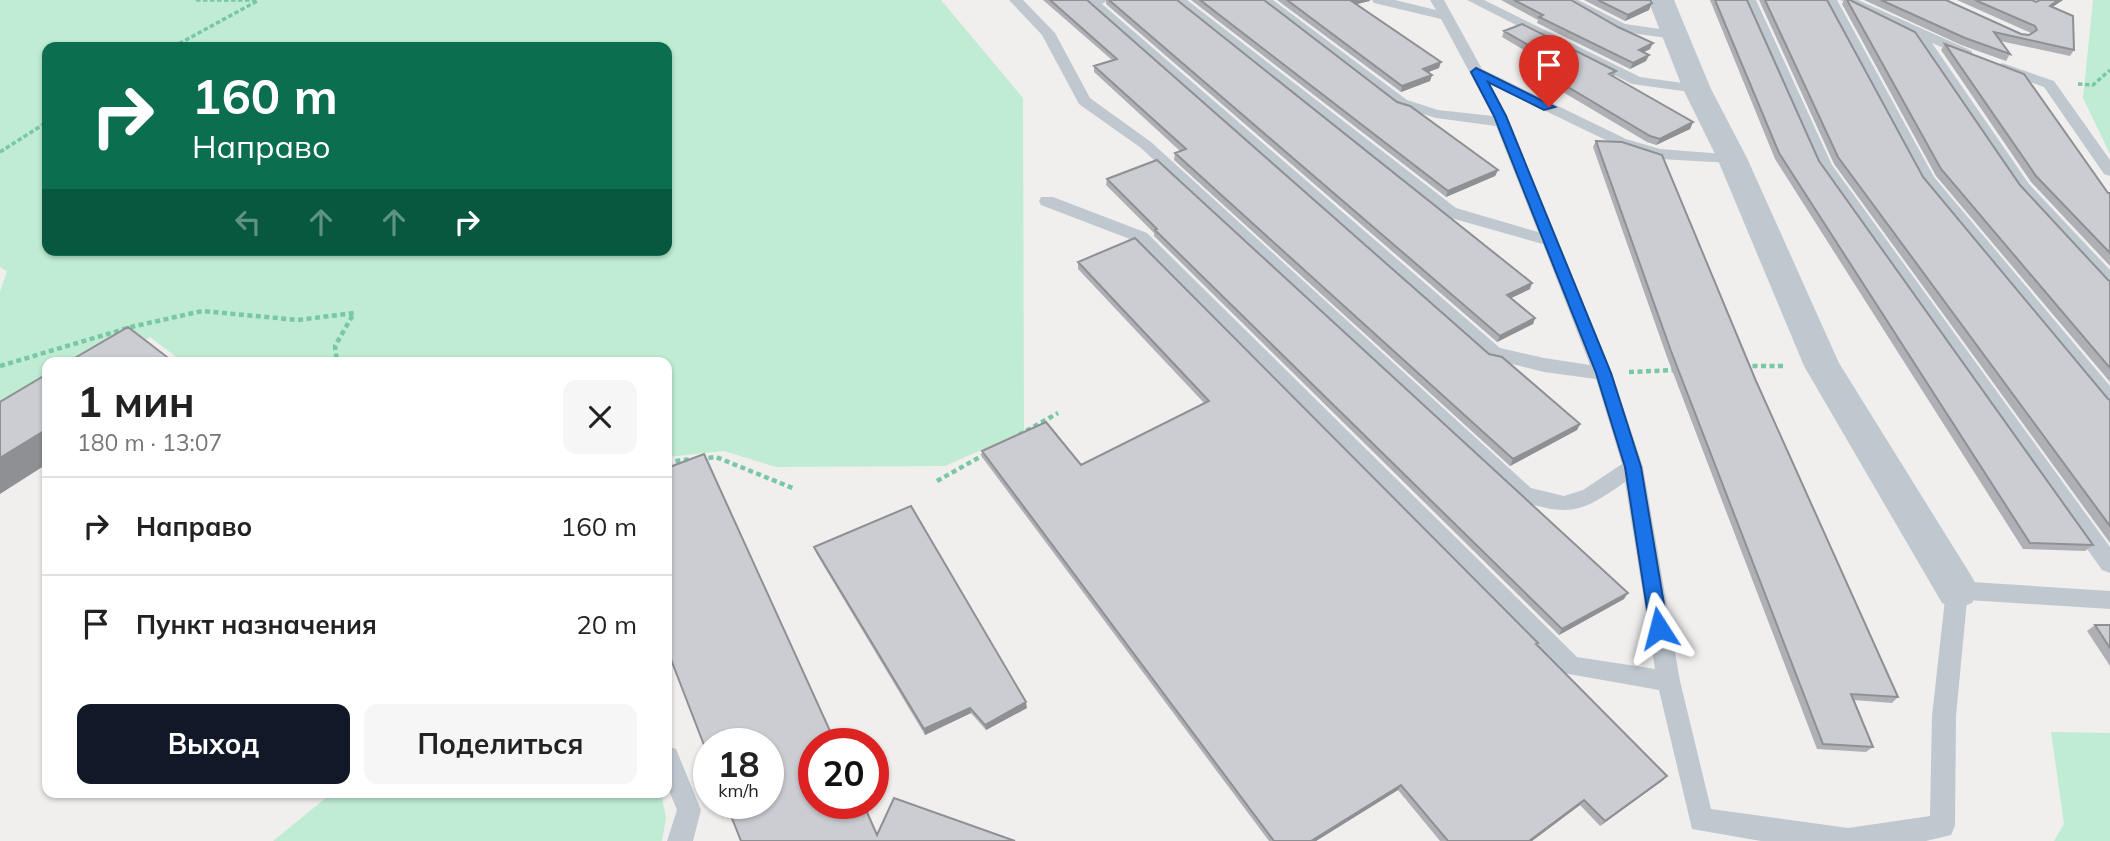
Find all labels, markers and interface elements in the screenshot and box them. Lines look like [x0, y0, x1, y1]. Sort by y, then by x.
pin [1519, 35, 1579, 107]
icon: arrive [1530, 46, 1568, 84]
text: 160 m [192, 65, 338, 126]
icon: right [77, 70, 168, 161]
text: Направо [192, 126, 331, 166]
icon: left [229, 203, 267, 241]
icon: ahead [302, 203, 340, 241]
icon: ahead [375, 203, 413, 241]
icon: right [448, 203, 486, 241]
text: 1 мин [77, 375, 195, 428]
button: close [563, 380, 637, 454]
text: 180 m · 13:07 [77, 428, 222, 457]
icon: right [77, 507, 115, 545]
text: Направо [136, 510, 252, 543]
text: 160 m [561, 510, 637, 543]
position arrow [1622, 591, 1696, 665]
icon: arrive [77, 605, 115, 643]
text: Пункт назначения [136, 608, 377, 641]
text: 20 m [576, 608, 637, 641]
button: Выход [77, 704, 350, 784]
button: Поделиться [364, 704, 637, 784]
speed limit sign: 20 [798, 728, 889, 819]
text: 18 [717, 742, 760, 786]
text: km/h [718, 779, 759, 802]

